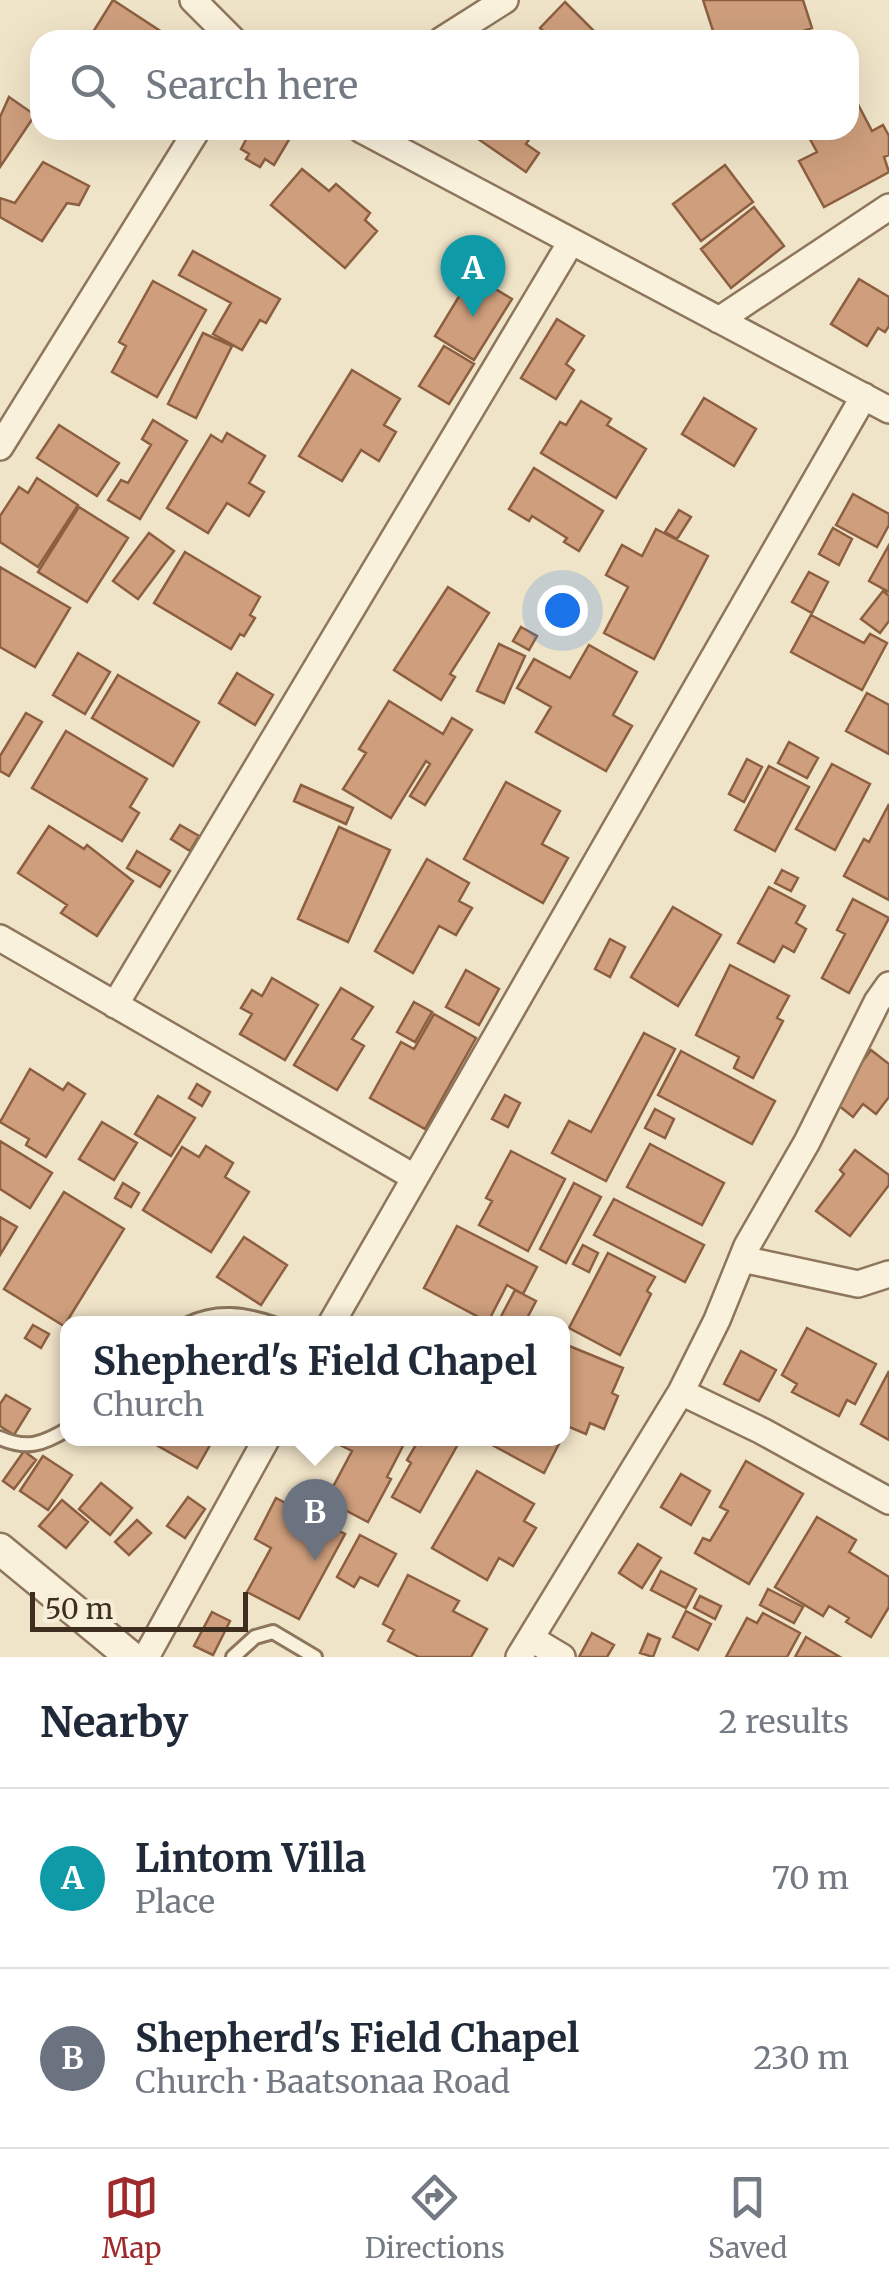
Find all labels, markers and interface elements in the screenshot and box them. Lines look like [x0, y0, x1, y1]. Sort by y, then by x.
search box [30, 30, 859, 140]
icon: search [65, 58, 120, 113]
text: Search here [145, 62, 358, 109]
pin: A [440, 234, 506, 317]
your location [537, 585, 588, 636]
popup [60, 1316, 570, 1446]
text: Shepherd's Field Chapel [93, 1338, 537, 1385]
text: Church [93, 1385, 204, 1425]
pin: B [282, 1478, 348, 1561]
scale bar [30, 1587, 248, 1632]
text: 50 m [45, 1591, 113, 1627]
text: Nearby [40, 1696, 188, 1748]
text: 2 results [718, 1702, 849, 1742]
text: Lintom Villa [135, 1835, 366, 1882]
text: A [61, 1858, 84, 1898]
text: 70 m [772, 1858, 849, 1898]
text: Place [135, 1882, 215, 1922]
text: Shepherd's Field Chapel [135, 2015, 579, 2062]
text: B [61, 2038, 84, 2078]
text: 230 m [753, 2038, 849, 2078]
text: Church · Baatsonaa Road [135, 2062, 510, 2102]
tab: Map [102, 2170, 161, 2266]
tab: Directions [365, 2170, 505, 2266]
tab: Saved [708, 2170, 787, 2266]

